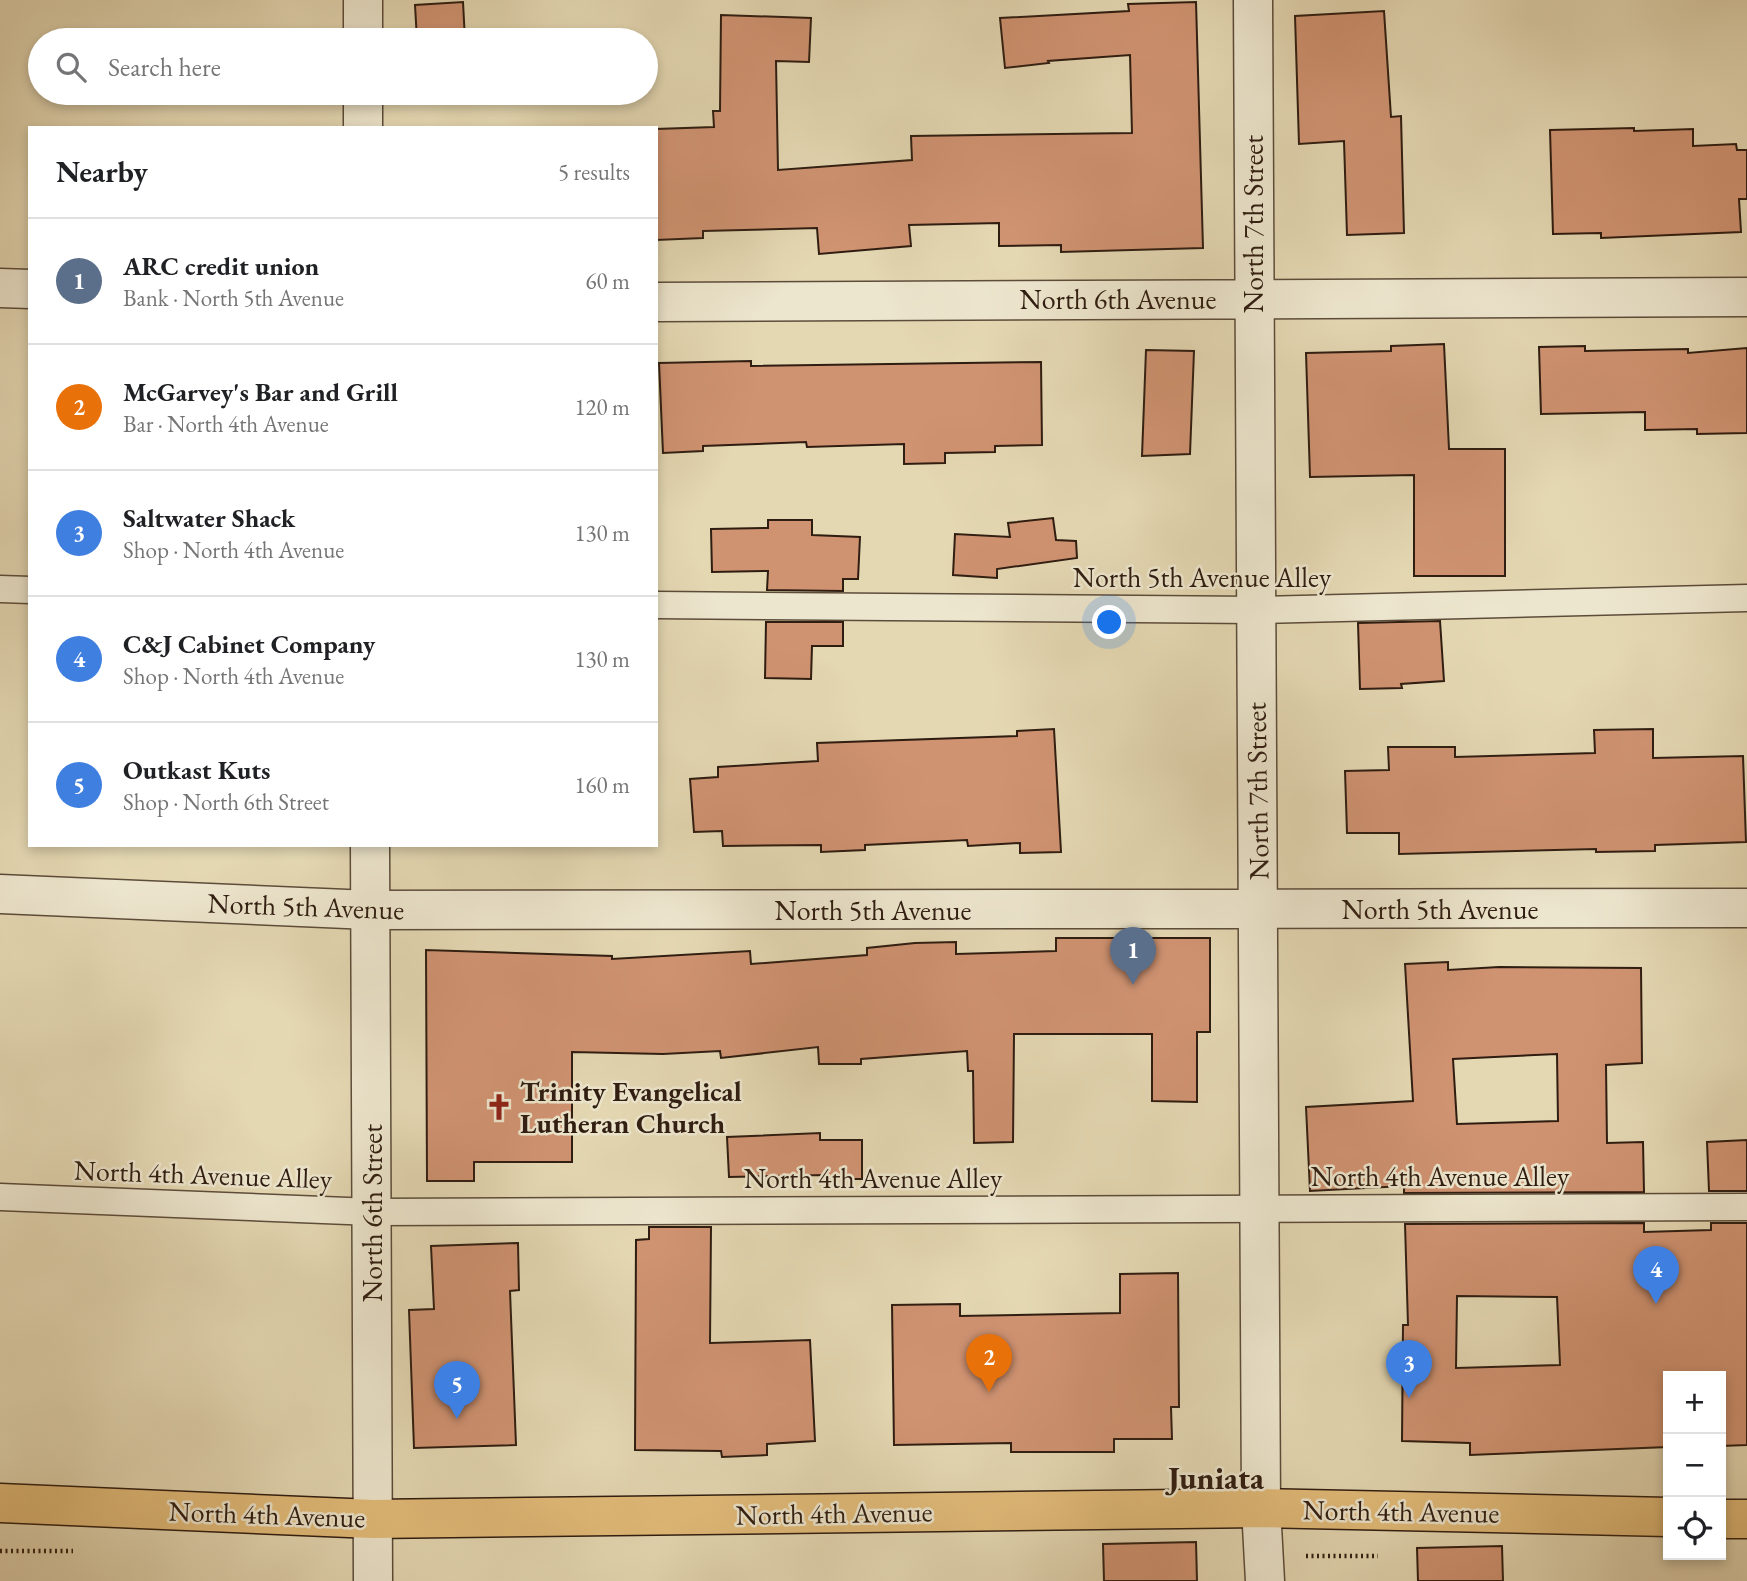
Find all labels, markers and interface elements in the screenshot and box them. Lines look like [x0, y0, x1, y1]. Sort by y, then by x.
search box [28, 28, 658, 105]
icon: search [52, 48, 90, 86]
text: Search here [108, 50, 221, 84]
street label: North 7th Street [1235, 135, 1271, 313]
text: Nearby [56, 152, 148, 191]
text: 5 results [558, 157, 630, 187]
text: ARC credit union [123, 249, 319, 283]
text: 1 [73, 266, 85, 296]
text: 60 m [585, 266, 630, 296]
street label: North 6th Avenue [1020, 281, 1216, 317]
text: Bank · North 5th Avenue [123, 283, 344, 313]
text: McGarvey's Bar and Grill [123, 375, 398, 409]
text: 2 [73, 392, 85, 422]
text: 120 m [574, 392, 630, 422]
text: Bar · North 4th Avenue [123, 409, 329, 439]
text: Saltwater Shack [123, 501, 295, 535]
text: 3 [73, 518, 85, 548]
text: 130 m [574, 518, 630, 548]
text: Shop · North 4th Avenue [123, 535, 344, 565]
street label: North 5th Avenue Alley [1073, 559, 1332, 595]
your location [1092, 605, 1126, 639]
text: C&J Cabinet Company [123, 627, 375, 661]
text: 4 [73, 644, 85, 674]
text: 130 m [574, 644, 630, 674]
text: Shop · North 4th Avenue [123, 661, 344, 691]
street label: North 7th Street [1237, 702, 1277, 880]
text: Outkast Kuts [123, 753, 270, 787]
text: 5 [73, 770, 85, 800]
text: 160 m [574, 770, 630, 800]
text: Shop · North 6th Street [123, 787, 329, 817]
street label: North 5th Avenue [207, 885, 405, 927]
street label: North 5th Avenue [1342, 891, 1538, 927]
street label: North 5th Avenue [775, 892, 971, 928]
pin: 1 [1110, 927, 1156, 985]
place label: Trinity Evangelical Lutheran Church [520, 1073, 742, 1141]
church icon: Trinity Evangelical Lutheran Church [484, 1092, 514, 1122]
street label: North 6th Street [354, 1124, 390, 1302]
street label: North 4th Avenue Alley [73, 1152, 333, 1197]
street label: North 4th Avenue Alley [1311, 1158, 1570, 1194]
street label: North 4th Avenue Alley [744, 1160, 1003, 1196]
pin: 4 [1633, 1246, 1679, 1304]
pin: 2 [966, 1334, 1012, 1392]
pin: 3 [1386, 1340, 1432, 1398]
pin: 5 [434, 1361, 480, 1419]
map controls [1663, 1371, 1726, 1560]
button: + [1663, 1371, 1726, 1434]
button: − [1663, 1434, 1726, 1497]
district label: Juniata [1165, 1457, 1265, 1499]
street label: North 4th Avenue [1302, 1491, 1500, 1531]
street label: North 4th Avenue [168, 1493, 366, 1535]
street label: North 4th Avenue [735, 1493, 933, 1533]
button: locate [1663, 1497, 1726, 1560]

